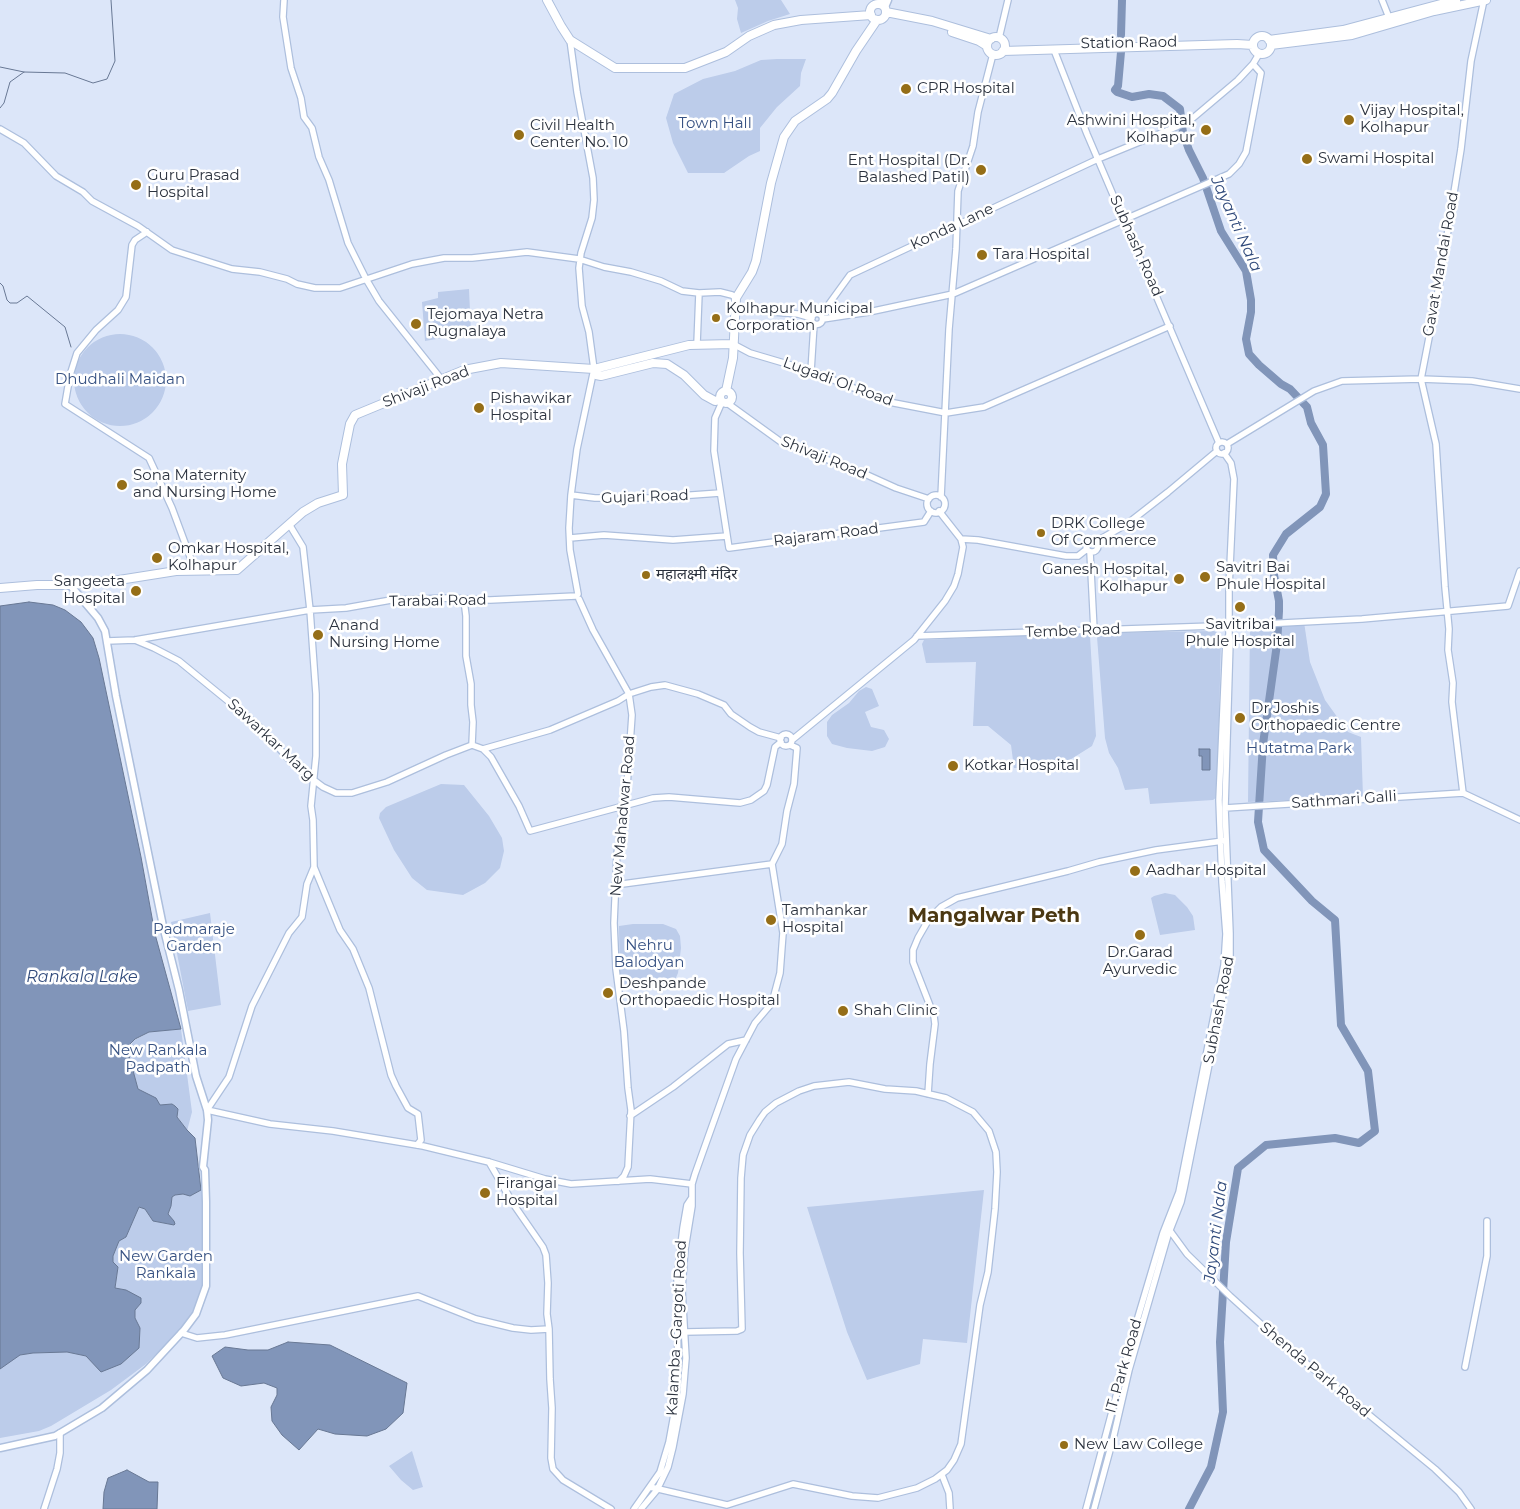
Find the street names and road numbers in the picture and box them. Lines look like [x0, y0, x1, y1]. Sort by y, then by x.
street label: Station Raod [1081, 33, 1177, 53]
street label: Gavat Mandai Road [1419, 190, 1463, 338]
street label: Subhash Road [1106, 193, 1166, 299]
street label: Konda Lane [908, 200, 996, 254]
street label: Lugadi Ol Road [781, 354, 895, 410]
street label: Shivaji Road [380, 362, 472, 412]
street label: Shivaji Road [778, 433, 870, 483]
street label: Gujari Road [601, 486, 689, 508]
street label: Rajaram Road [772, 520, 880, 550]
street label: Tarabai Road [389, 591, 487, 611]
street label: Tembe Road [1025, 620, 1121, 642]
street label: Sawarkar Marg [224, 695, 318, 785]
street label: New Mahadwar Road [607, 735, 639, 897]
street label: Sathmari Galli [1291, 787, 1397, 813]
street label: Subhash Road [1200, 955, 1238, 1065]
street label: Kalamba -Gargoti Road [663, 1240, 691, 1416]
street label: IT. Park Road [1102, 1317, 1146, 1415]
street label: Shenda Park Road [1256, 1318, 1374, 1422]

